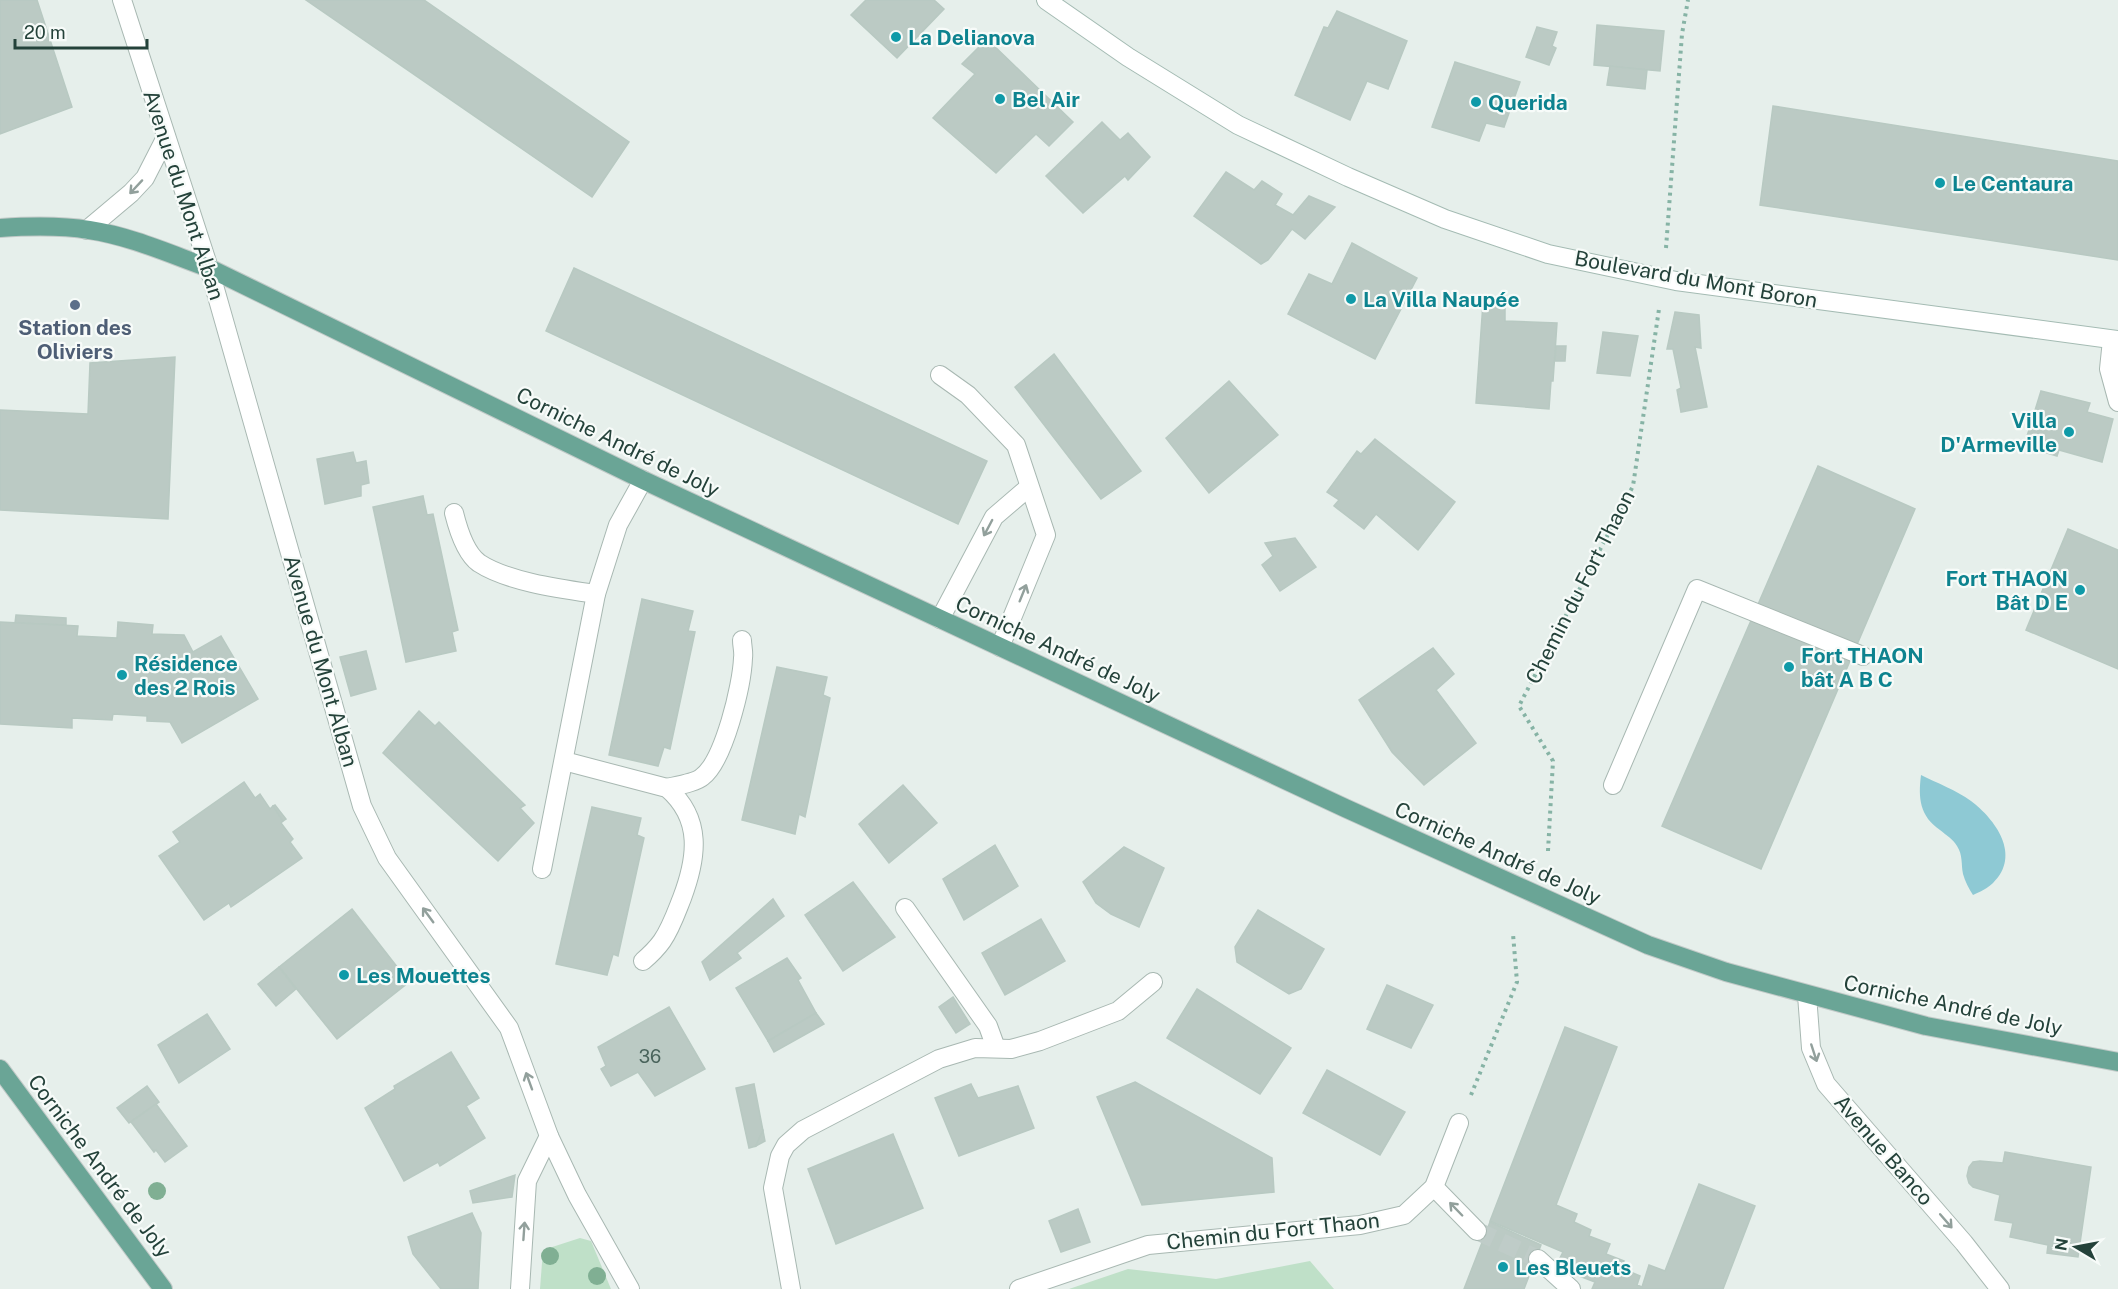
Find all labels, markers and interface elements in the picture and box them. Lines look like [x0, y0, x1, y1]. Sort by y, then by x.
scale bar [15, 12, 147, 50]
text: 20 m [24, 22, 66, 43]
place label: La Delianova [908, 25, 1035, 50]
marker: La Delianova [889, 30, 903, 44]
street label: Avenue du Mont Alban [138, 87, 230, 303]
place label: Bel Air [1012, 87, 1080, 112]
place label: Querida [1488, 90, 1568, 115]
marker: Bel Air [993, 92, 1007, 106]
marker: Querida [1469, 95, 1483, 109]
place label: Le Centaura [1952, 171, 2074, 196]
marker: Le Centaura [1933, 176, 1947, 190]
one-way arrow [129, 180, 143, 195]
street label: Boulevard du Mont Boron [1573, 245, 1819, 313]
place label: La Villa Naupée [1363, 287, 1520, 312]
marker: La Villa Naupée [1344, 292, 1358, 306]
marker: Station des Oliviers [68, 298, 82, 312]
place label: Station des Oliviers [18, 315, 132, 364]
street label: Corniche André de Joly [512, 382, 724, 502]
place label: Villa D'Armeville [1940, 408, 2057, 457]
marker: Villa D'Armeville [2062, 425, 2076, 439]
street label: Chemin du Fort Thaon [1520, 486, 1640, 688]
one-way arrow [982, 519, 994, 536]
street label: Avenue du Mont Alban [279, 552, 363, 770]
place label: Fort THAON Bât D E [1945, 566, 2068, 615]
marker: Fort THAON Bât D E [2073, 583, 2087, 597]
one-way arrow [1018, 584, 1029, 602]
street label: Corniche André de Joly [952, 591, 1164, 707]
place label: Fort THAON bât A B C [1801, 643, 1924, 692]
place label: Résidence des 2 Rois [134, 651, 238, 700]
marker: Fort THAON bât A B C [1782, 660, 1796, 674]
marker: Résidence des 2 Rois [115, 668, 129, 682]
street label: Corniche André de Joly [1391, 796, 1605, 910]
one-way arrow [422, 908, 435, 924]
place label: Les Mouettes [356, 963, 490, 988]
marker: Les Mouettes [337, 968, 351, 982]
street label: Corniche André de Joly [1841, 970, 2065, 1040]
one-way arrow [1809, 1043, 1820, 1061]
house number: 36 [639, 1046, 661, 1067]
street label: Corniche André de Joly [23, 1069, 177, 1263]
one-way arrow [522, 1072, 533, 1091]
street label: Avenue Banco [1829, 1090, 1939, 1210]
one-way arrow [1448, 1201, 1463, 1216]
street label: Chemin du Fort Thaon [1165, 1207, 1381, 1255]
one-way arrow [1939, 1213, 1952, 1229]
north arrow [2046, 1217, 2106, 1277]
one-way arrow [519, 1221, 530, 1241]
text: N [2051, 1237, 2072, 1252]
place label: Les Bleuets [1515, 1255, 1631, 1280]
marker: Les Bleuets [1496, 1260, 1510, 1274]

